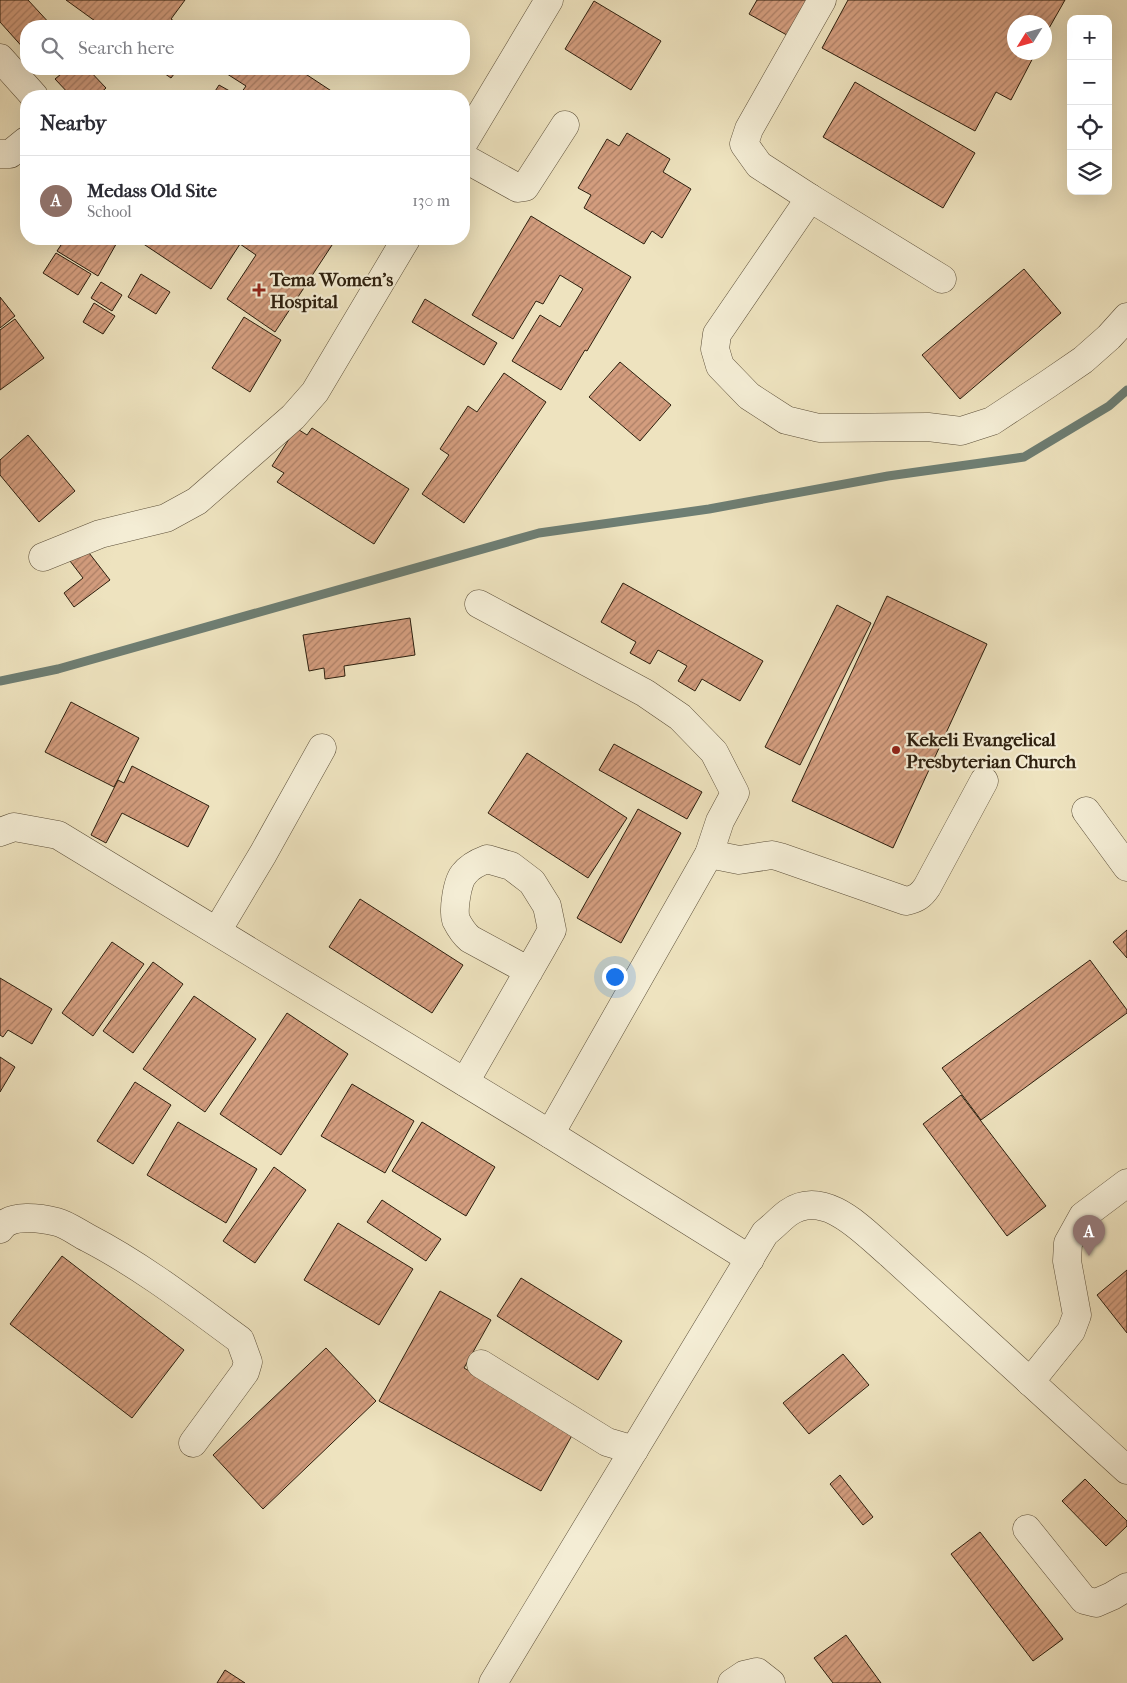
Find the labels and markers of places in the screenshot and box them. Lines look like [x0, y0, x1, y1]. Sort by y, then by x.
place label: Tema Women's Hospital [269, 269, 393, 313]
marker: Tema Women's Hospital [252, 283, 266, 297]
place label: Kekeli Evangelical Presbyterian Church [906, 729, 1076, 773]
marker: Kekeli Evangelical Presbyterian Church [890, 744, 902, 756]
pin: A [1073, 1215, 1105, 1256]

